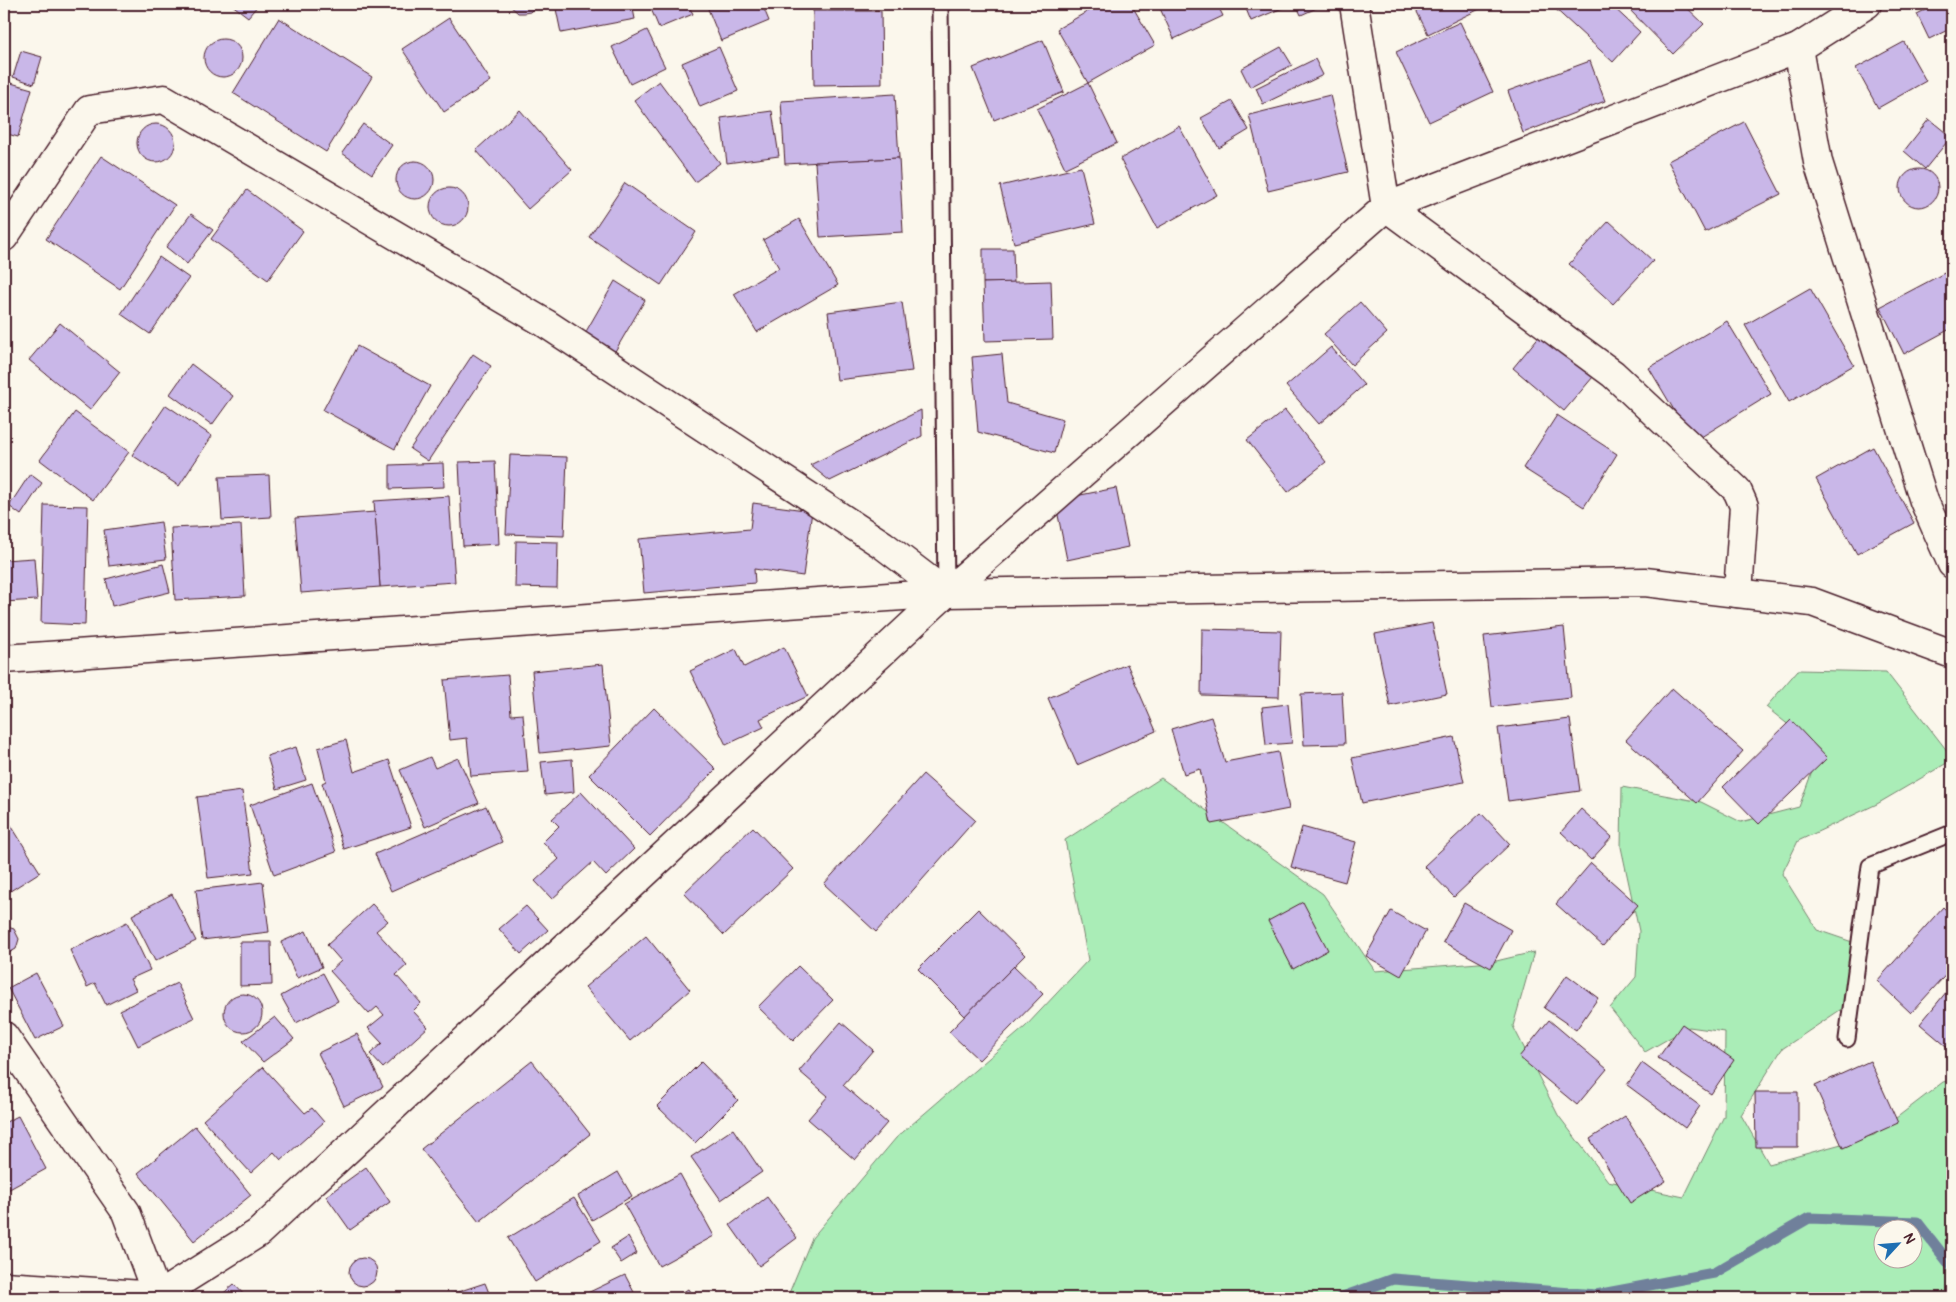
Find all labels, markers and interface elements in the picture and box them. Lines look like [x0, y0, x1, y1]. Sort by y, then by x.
north arrow [1874, 1220, 1924, 1270]
text: N [1900, 1231, 1919, 1247]

